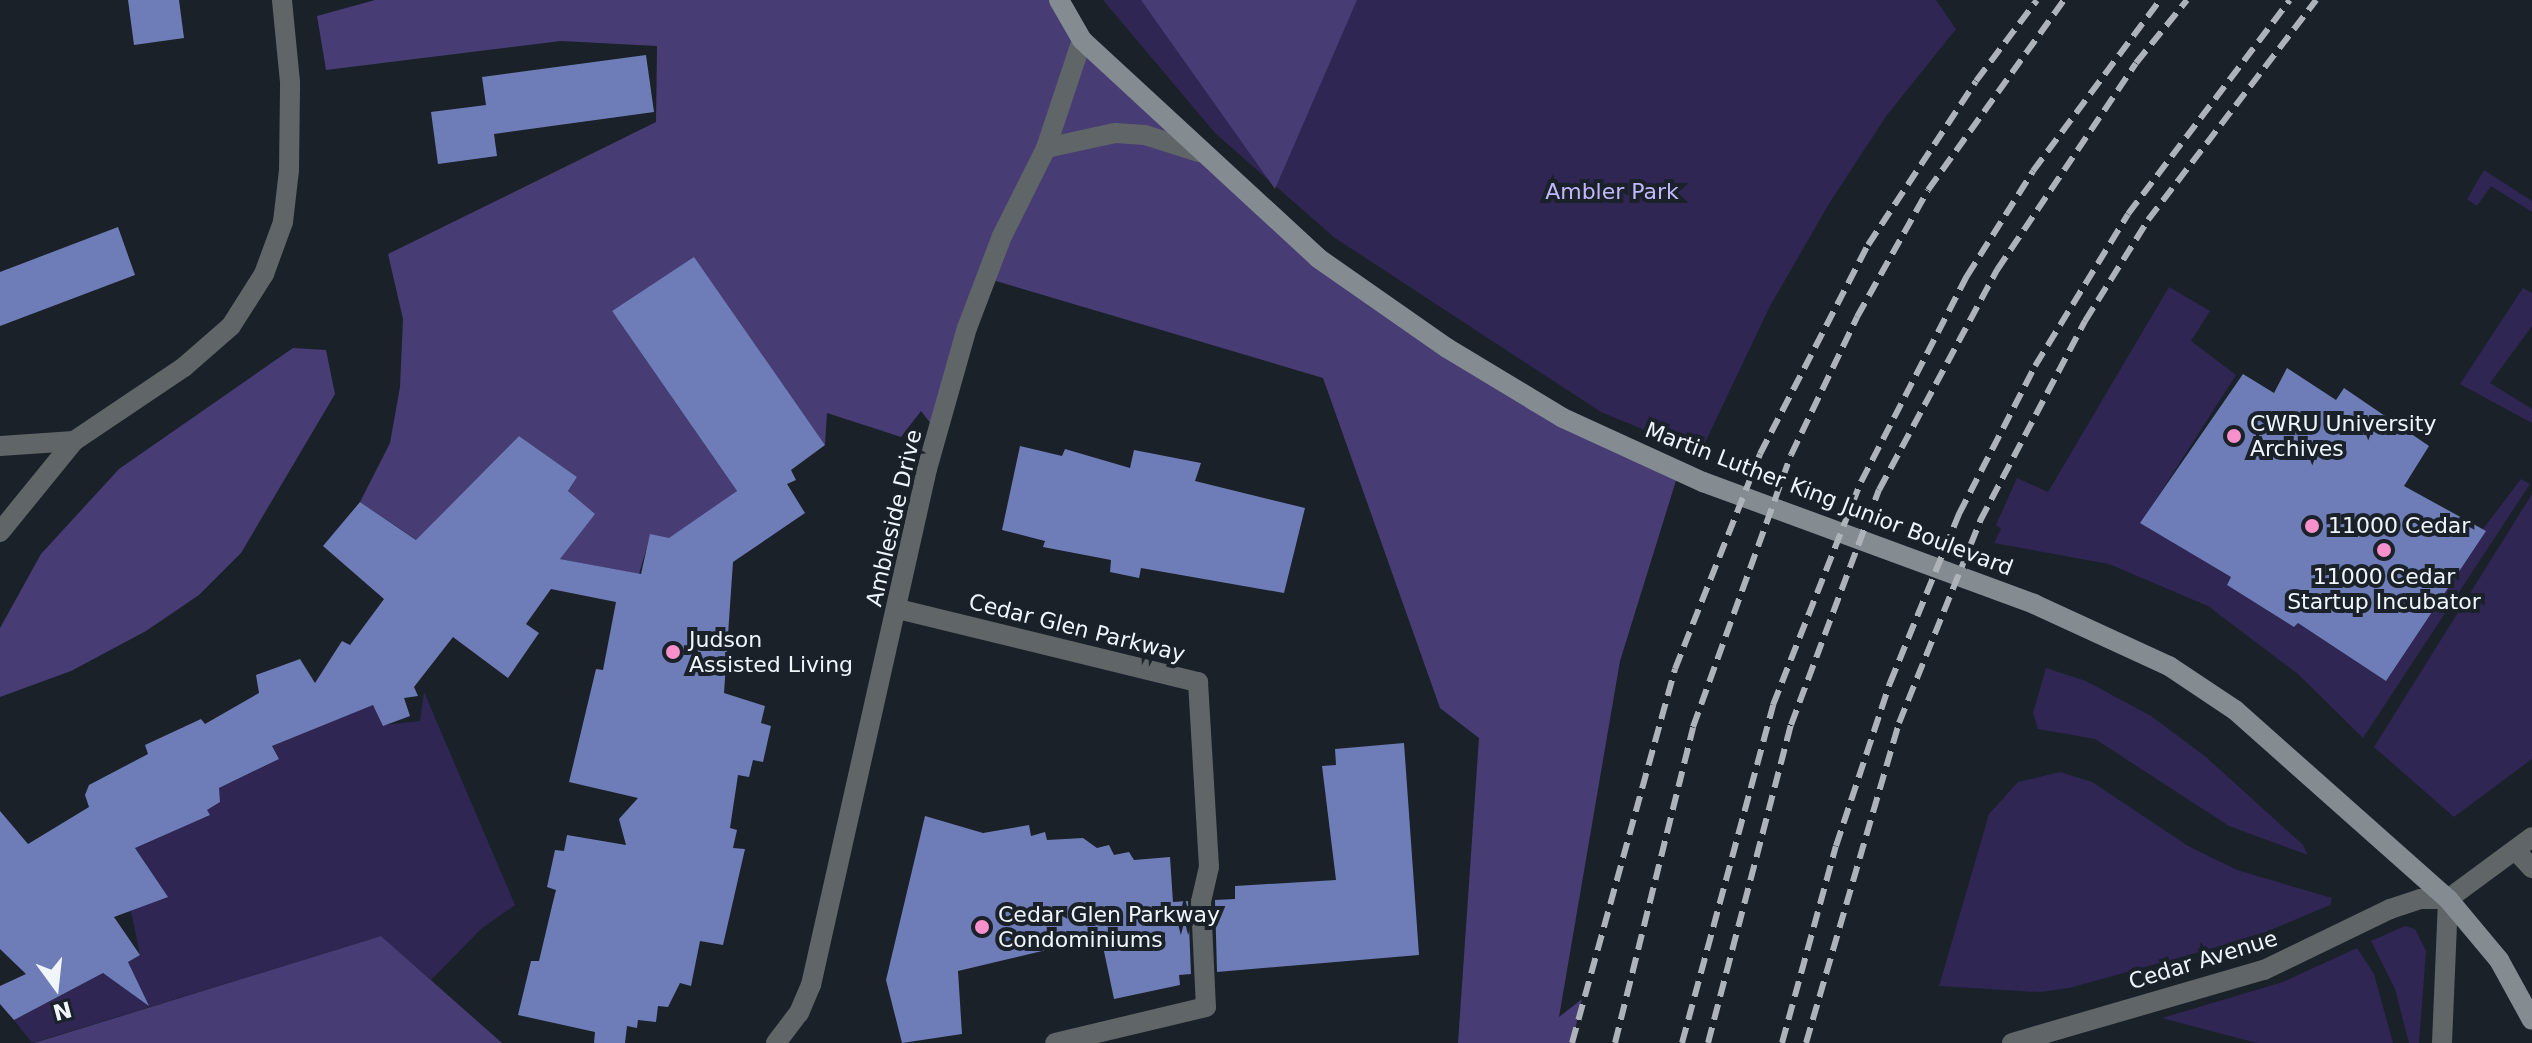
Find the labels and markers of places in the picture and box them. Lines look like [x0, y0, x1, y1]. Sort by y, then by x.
place label: CWRU University Archives [2250, 410, 2436, 462]
marker: CWRU University Archives [2225, 427, 2243, 445]
place label: 11000 Cedar [2328, 513, 2470, 539]
marker: 11000 Cedar [2303, 517, 2321, 535]
marker: 11000 Cedar Startup Incubator [2375, 541, 2393, 559]
place label: 11000 Cedar Startup Incubator [2287, 563, 2481, 614]
place label: Judson Assisted Living [689, 626, 853, 678]
marker: Judson Assisted Living [664, 643, 682, 661]
place label: Cedar Glen Parkway Condominiums [998, 901, 1220, 952]
marker: Cedar Glen Parkway Condominiums [973, 918, 991, 936]

